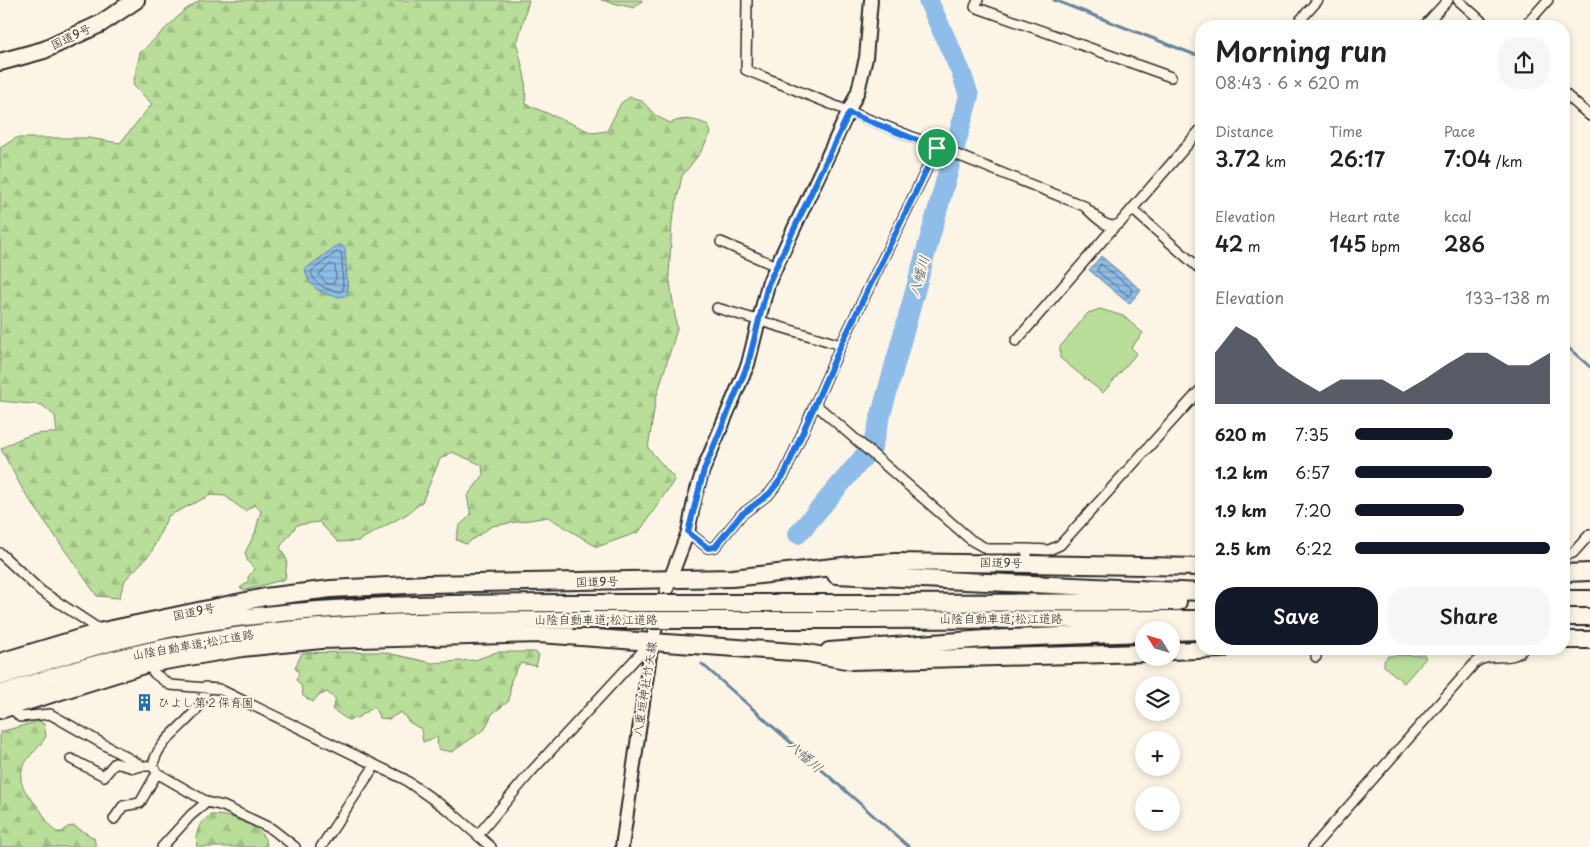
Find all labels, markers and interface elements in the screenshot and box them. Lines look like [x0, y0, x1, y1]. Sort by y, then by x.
street label: 国道9号 [47, 19, 94, 53]
text: Morning run [1215, 29, 1387, 72]
button: share [1498, 37, 1550, 89]
text: 08:43 · 6 × 620 m [1215, 70, 1359, 94]
text: Distance [1215, 121, 1274, 142]
text: Time [1329, 121, 1362, 142]
text: Pace [1444, 121, 1475, 142]
pin [916, 127, 958, 169]
icon: arrive [923, 134, 951, 162]
text: 3.72 [1215, 142, 1261, 174]
text: 26:17 [1329, 142, 1385, 174]
text: 7:04 [1444, 142, 1491, 174]
text: km [1261, 151, 1286, 172]
text: /km [1491, 151, 1523, 172]
text: Elevation [1215, 206, 1275, 227]
text: Heart rate [1329, 206, 1400, 227]
text: kcal [1444, 206, 1472, 227]
text: 42 [1215, 227, 1243, 259]
text: 145 [1329, 227, 1367, 259]
text: 286 [1444, 227, 1485, 259]
text: m [1243, 236, 1261, 257]
text: bpm [1367, 236, 1400, 257]
water label: 八幡川 [903, 253, 934, 299]
text: Elevation [1215, 285, 1284, 309]
text: 133–138 m [1465, 285, 1550, 309]
text: 620 m [1215, 422, 1266, 446]
text: 7:35 [1295, 422, 1329, 446]
text: 1.2 km [1215, 460, 1268, 484]
text: 6:57 [1295, 460, 1330, 484]
text: 1.9 km [1215, 498, 1267, 522]
text: 7:20 [1295, 498, 1331, 522]
text: 2.5 km [1215, 536, 1271, 560]
text: 6:22 [1295, 536, 1332, 560]
street label: 国道9号 [979, 553, 1023, 571]
street label: 国道9号 [575, 571, 619, 591]
button: Save [1215, 587, 1378, 645]
button: Share [1388, 587, 1550, 645]
street label: 国道9号 [171, 598, 217, 624]
street label: 山陰自動車道;松江道路 [939, 609, 1063, 627]
street label: 山陰自動車道;松江道路 [534, 610, 658, 628]
north arrow [1135, 621, 1180, 666]
map controls [1135, 621, 1180, 831]
street label: 山陰自動車道;松江道路 [130, 624, 255, 664]
street label: 八重垣神社竹矢線 [628, 640, 660, 738]
button: layers [1135, 676, 1180, 721]
building icon: ひよし第２保育園 [134, 693, 154, 713]
place label: ひよし第２保育園 [158, 693, 254, 711]
button: + [1135, 731, 1180, 776]
water label: 八幡川 [783, 734, 828, 777]
button: − [1135, 786, 1180, 831]

